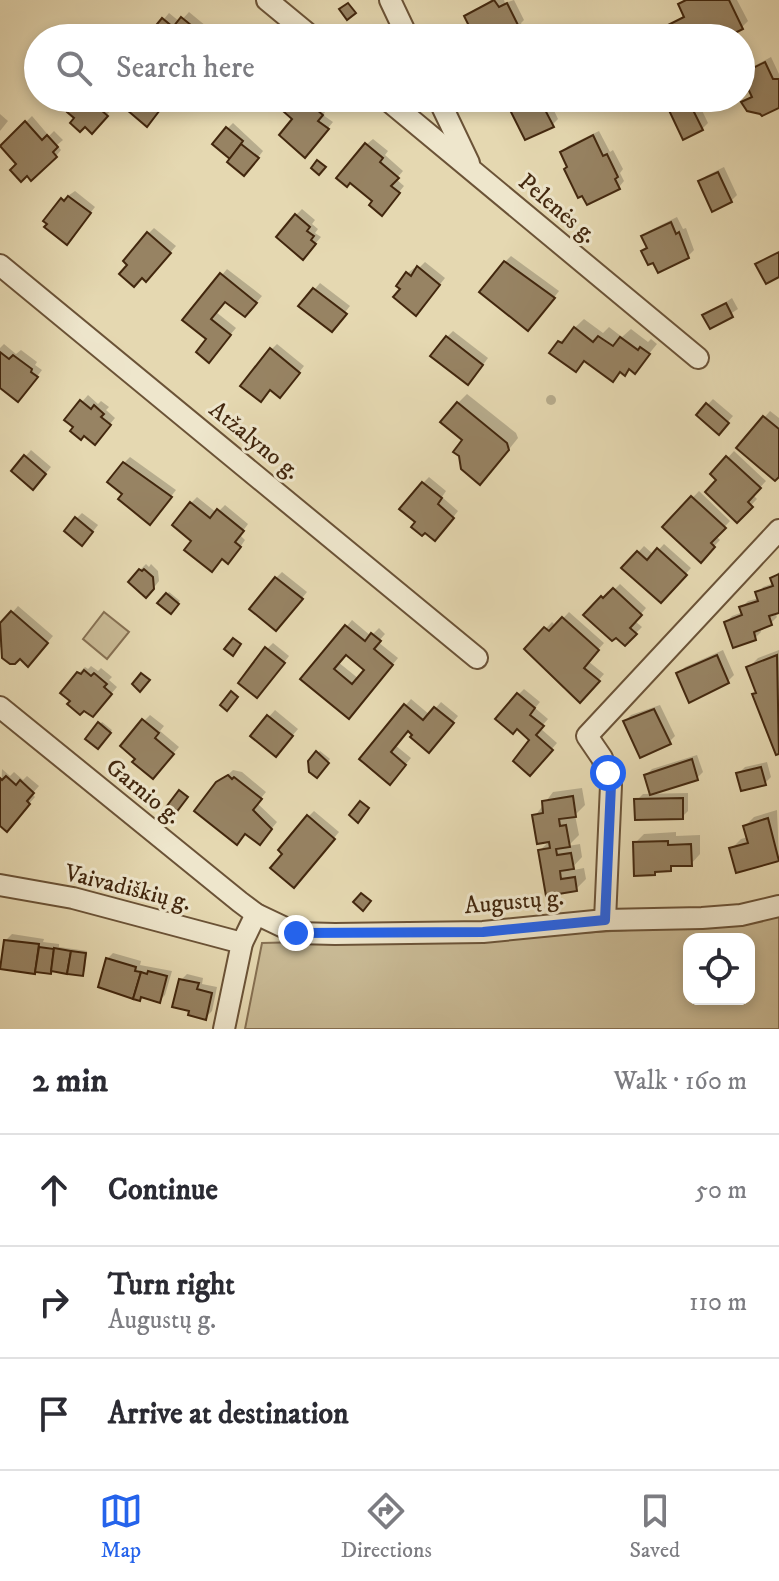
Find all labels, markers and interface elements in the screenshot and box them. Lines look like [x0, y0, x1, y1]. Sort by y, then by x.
search box [24, 24, 755, 112]
icon: search [52, 46, 96, 90]
text: Search here [116, 50, 255, 87]
street label: Pelenės g. [512, 167, 603, 250]
street label: Atžalyno g. [203, 395, 306, 487]
street label: Garnio g. [99, 752, 187, 831]
route start [590, 755, 626, 791]
street label: Vaivadiškių g. [61, 858, 194, 918]
street label: Augustų g. [463, 883, 565, 921]
route end [278, 915, 314, 951]
map controls [683, 933, 755, 1005]
button: locate [683, 933, 755, 1005]
text: 2 min [32, 1060, 108, 1102]
text: Walk · 160 m [614, 1065, 747, 1098]
icon: ahead [32, 1168, 76, 1212]
text: Continue [108, 1172, 218, 1209]
text: 50 m [695, 1174, 747, 1207]
text: Turn right [108, 1267, 235, 1304]
icon: right [32, 1280, 76, 1324]
text: 110 m [689, 1286, 747, 1319]
text: Augustų g. [108, 1304, 216, 1337]
icon: arrive [32, 1392, 76, 1436]
text: Arrive at destination [108, 1396, 349, 1433]
tab: Map [99, 1489, 143, 1564]
tab: Directions [341, 1489, 432, 1564]
tab: Saved [630, 1489, 680, 1564]

